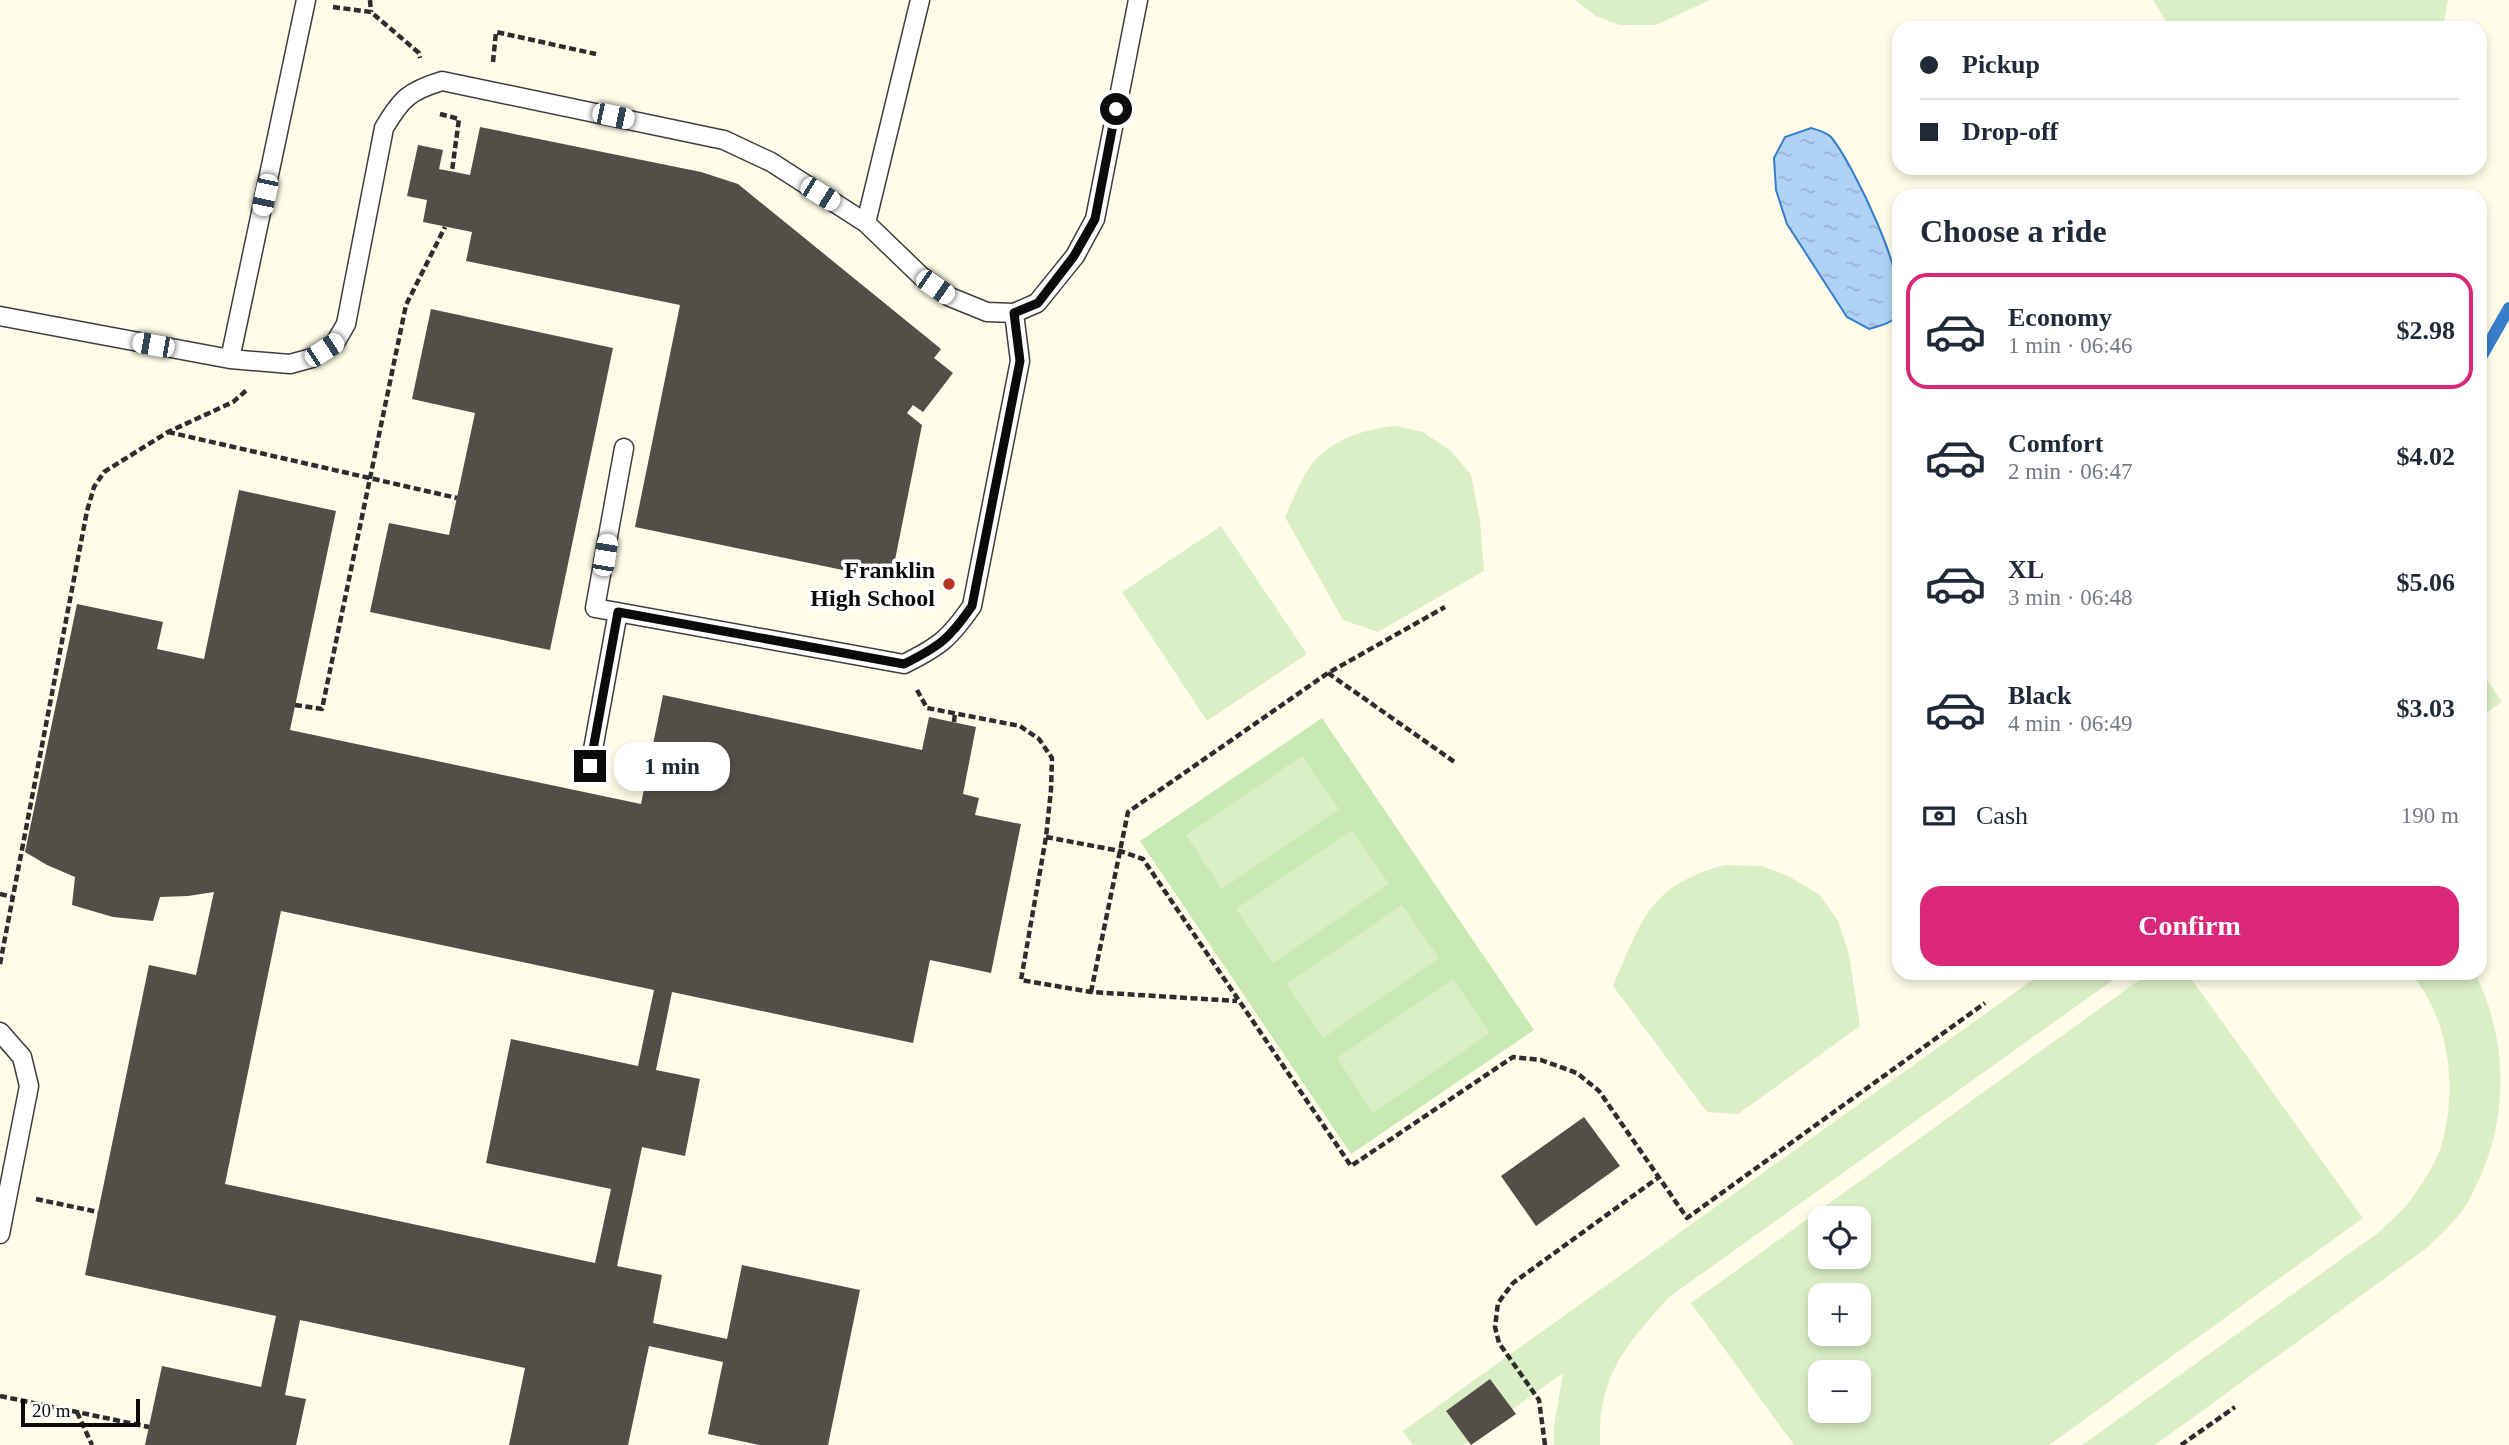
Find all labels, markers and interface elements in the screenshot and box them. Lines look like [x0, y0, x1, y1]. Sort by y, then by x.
text: Pickup [1962, 50, 2040, 79]
route start [1100, 93, 1132, 125]
car [591, 101, 636, 131]
text: Drop-off [1962, 117, 2058, 146]
car [251, 172, 280, 218]
car [797, 174, 844, 214]
text: Choose a ride [1920, 213, 2107, 249]
car [912, 266, 959, 308]
icon: car [1924, 300, 1987, 363]
text: Economy [2008, 303, 2112, 332]
text: $2.98 [2397, 316, 2455, 345]
car [301, 330, 348, 370]
car [131, 331, 176, 359]
text: 1 min · 06:46 [2008, 333, 2133, 358]
icon: car [1924, 426, 1987, 489]
text: Comfort [2008, 429, 2103, 458]
text: $4.02 [2397, 442, 2455, 471]
text: 2 min · 06:47 [2008, 459, 2133, 484]
car [592, 532, 619, 578]
icon: car [1924, 552, 1987, 615]
text: XL [2008, 555, 2044, 584]
place label: Franklin High School [810, 557, 935, 611]
text: $5.06 [2397, 568, 2455, 597]
marker: Franklin High School [941, 576, 957, 592]
text: 3 min · 06:48 [2008, 585, 2133, 610]
icon: car [1924, 678, 1987, 741]
text: Black [2008, 681, 2072, 710]
text: $3.03 [2397, 694, 2455, 723]
text: 4 min · 06:49 [2008, 711, 2133, 736]
callout: 1 min [614, 742, 730, 790]
route end [574, 750, 606, 782]
text: 1 min [644, 754, 700, 779]
icon: cash [1920, 797, 1958, 835]
text: Cash [1976, 801, 2028, 830]
text: 190 m [2401, 803, 2459, 828]
button: Confirm [1920, 886, 2459, 966]
map controls [1808, 1206, 1871, 1423]
button: locate [1808, 1206, 1871, 1269]
button: + [1808, 1283, 1871, 1346]
button: − [1808, 1360, 1871, 1423]
scale bar [21, 1396, 140, 1428]
text: 20 m [32, 1400, 71, 1421]

